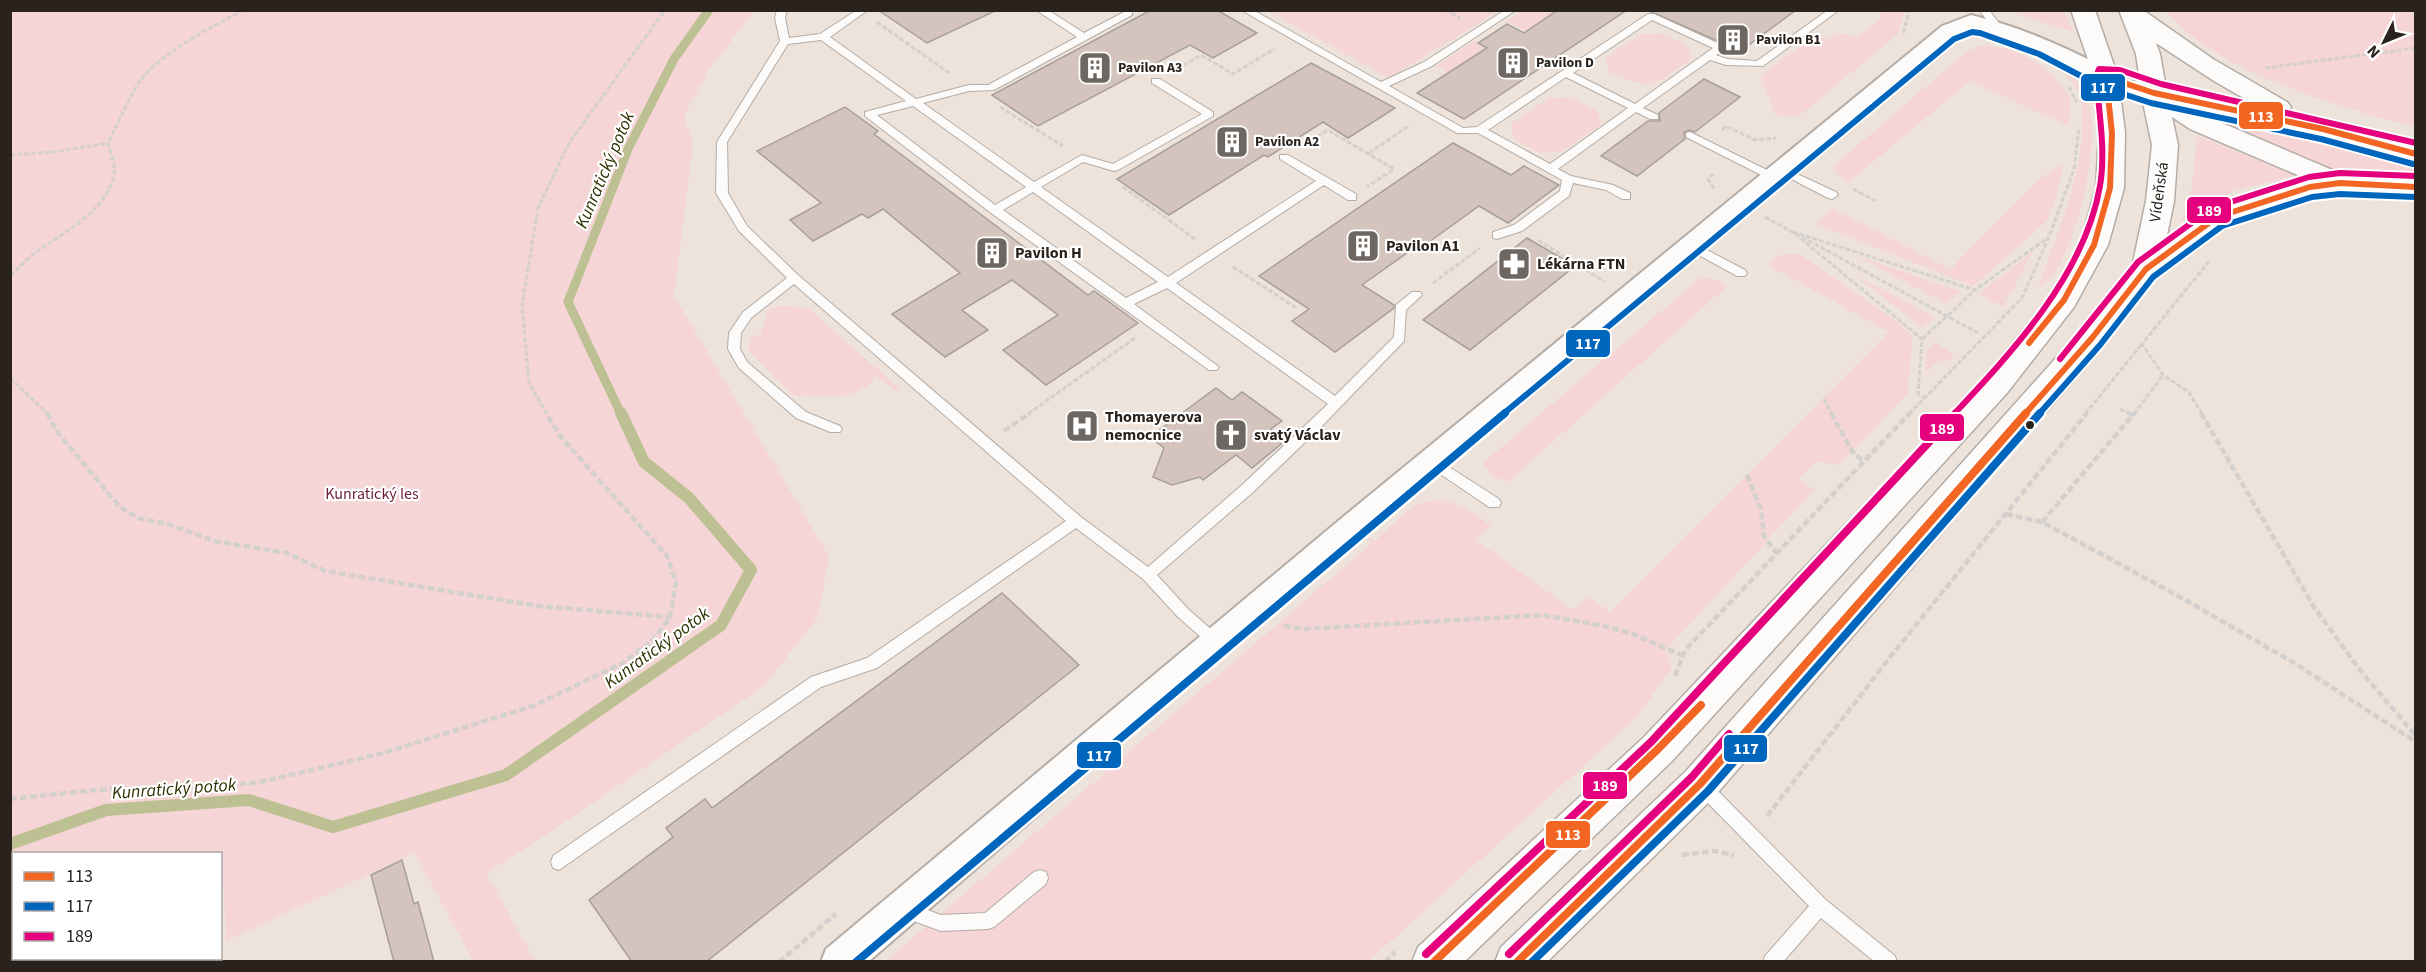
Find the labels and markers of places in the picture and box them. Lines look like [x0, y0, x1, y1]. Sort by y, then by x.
building icon: Pavilon B1 [1715, 22, 1751, 58]
place label: Pavilon B1 [1756, 30, 1821, 50]
building icon: Pavilon D [1495, 45, 1531, 81]
building icon: Pavilon A3 [1077, 50, 1113, 86]
place label: Pavilon D [1536, 53, 1594, 73]
place label: Pavilon A3 [1118, 58, 1182, 78]
building icon: Pavilon A2 [1214, 124, 1250, 160]
place label: Pavilon A2 [1255, 132, 1319, 152]
building icon: Pavilon A1 [1345, 228, 1381, 264]
building icon: Pavilon H [974, 235, 1010, 271]
place label: Pavilon A1 [1386, 235, 1460, 257]
place label: Pavilon H [1015, 242, 1082, 264]
pharmacy icon: Lékárna FTN [1496, 246, 1532, 282]
place label: Lékárna FTN [1537, 253, 1625, 275]
place label: Thomayerova nemocnice [1105, 406, 1202, 446]
hospital icon: Thomayerova nemocnice [1064, 408, 1100, 444]
church icon: svatý Václav [1213, 417, 1249, 453]
unlabelled marker [2024, 419, 2036, 431]
place label: svatý Václav [1254, 424, 1341, 446]

